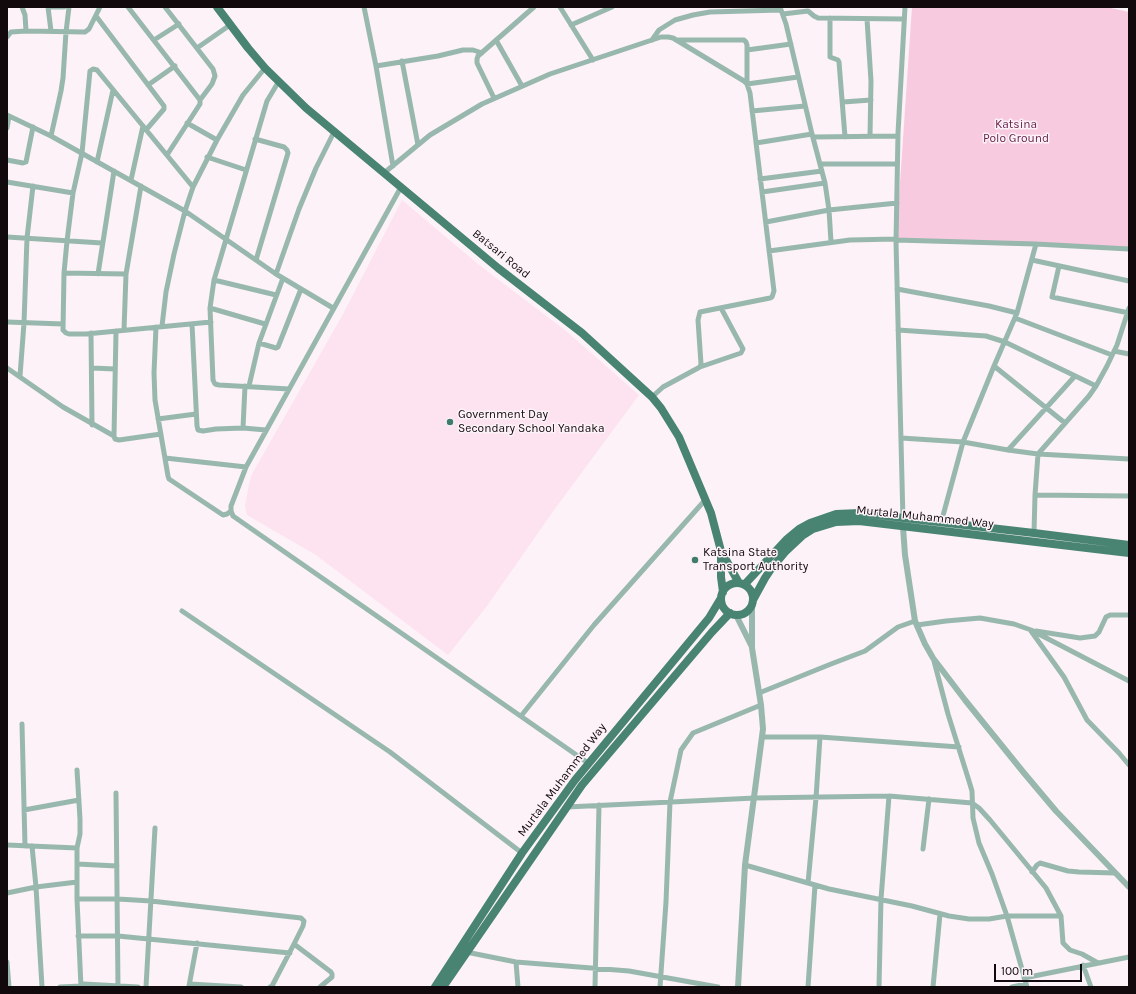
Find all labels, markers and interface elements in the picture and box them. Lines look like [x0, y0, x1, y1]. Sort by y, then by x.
park label: Katsina Polo Ground [983, 118, 1049, 146]
street label: Batsari Road [469, 226, 533, 282]
place label: Government Day Secondary School Yandaka [458, 408, 605, 436]
marker: Government Day Secondary School Yandaka [445, 417, 455, 427]
street label: Murtala Muhammed Way [856, 503, 994, 531]
place label: Katsina State Transport Authority [703, 546, 808, 574]
marker: Katsina State Transport Authority [690, 555, 700, 565]
street label: Murtala Muhammed Way [515, 721, 609, 839]
scale bar [996, 956, 1084, 982]
text: 100 m [1001, 964, 1033, 978]

